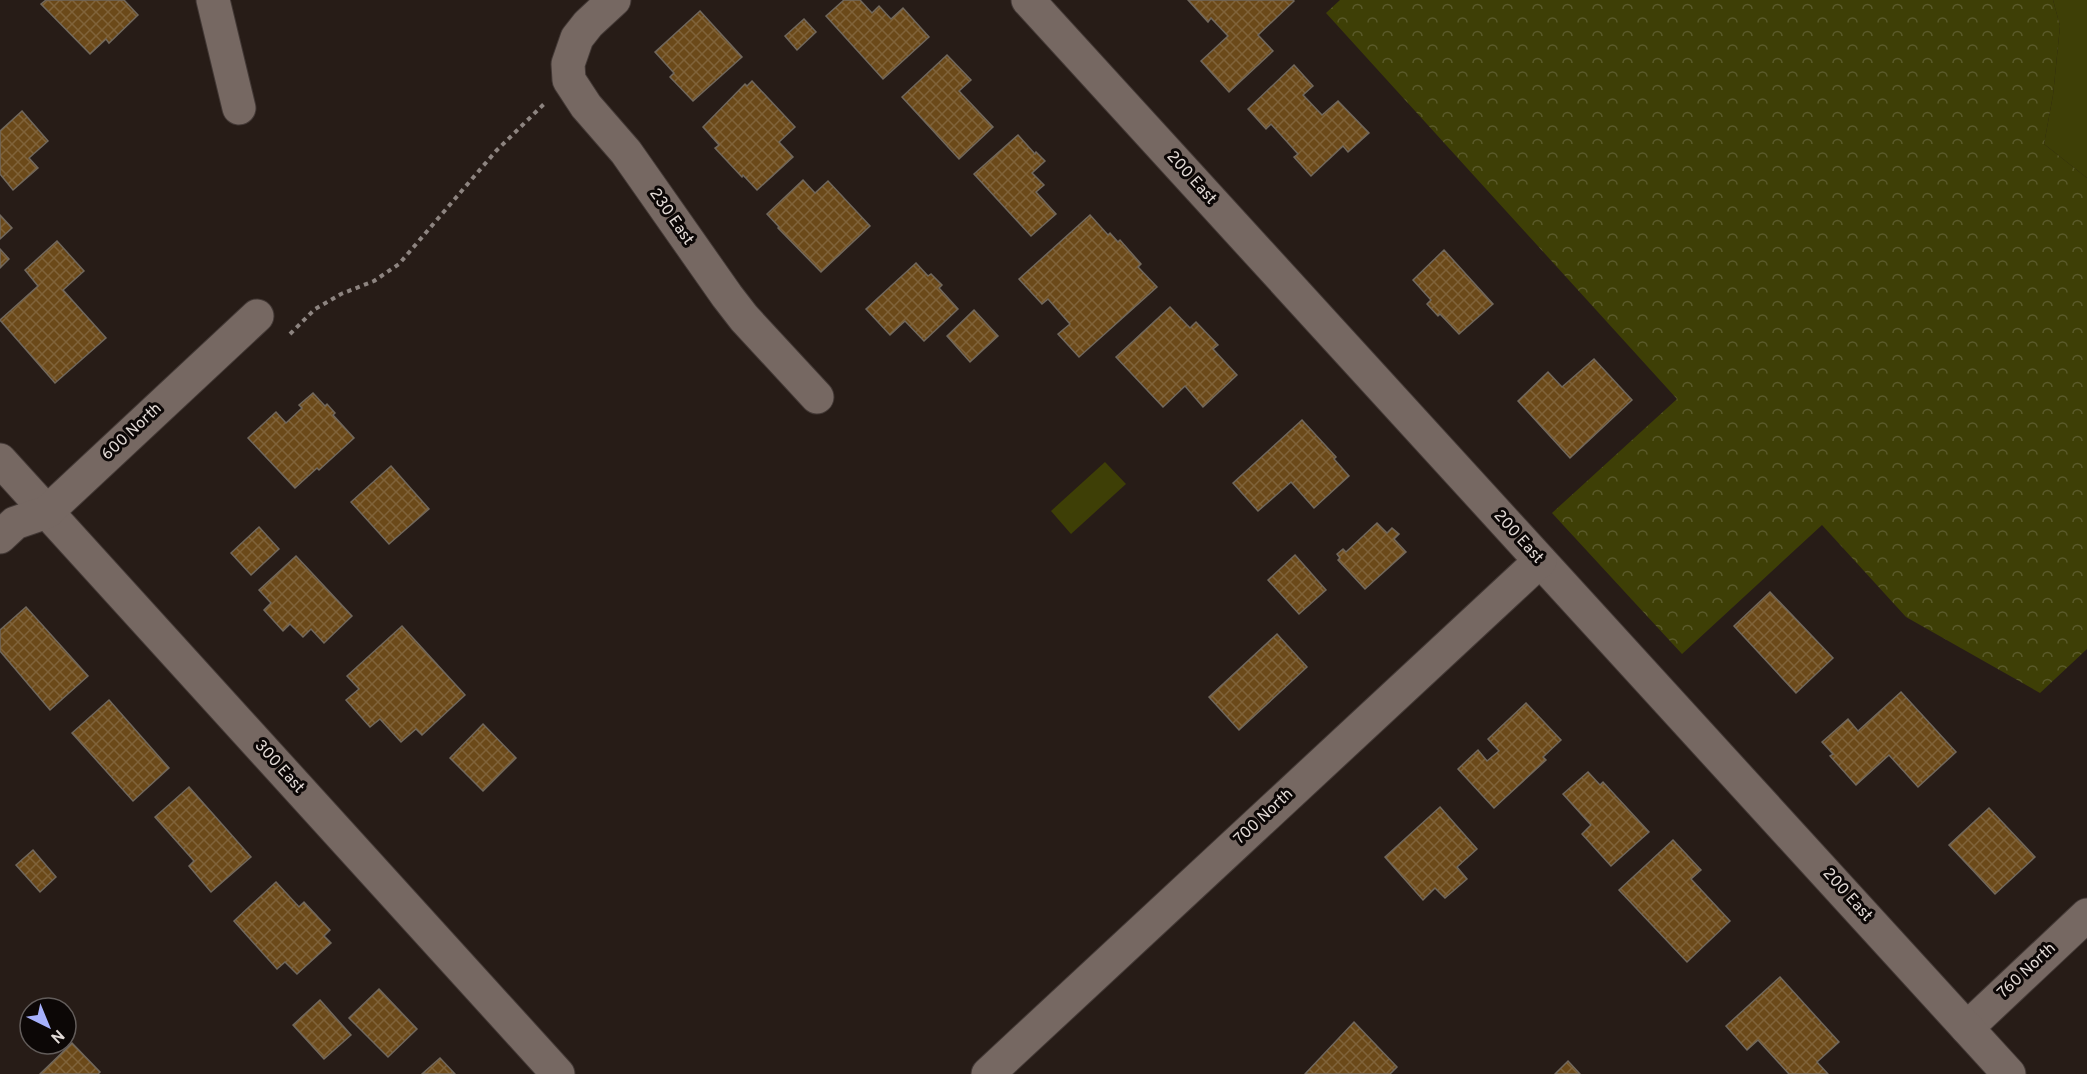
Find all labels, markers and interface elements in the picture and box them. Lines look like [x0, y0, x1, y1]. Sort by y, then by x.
street label: 200 East [1162, 147, 1220, 209]
street label: 230 East [644, 185, 698, 249]
street label: 600 North [98, 399, 166, 465]
street label: 200 East [1489, 506, 1547, 568]
street label: 300 East [250, 736, 308, 798]
street label: 700 North [1230, 785, 1298, 849]
street label: 200 East [1818, 864, 1876, 926]
street label: 760 North [1994, 939, 2060, 1003]
north arrow [18, 996, 78, 1056]
text: N [46, 1024, 68, 1047]

